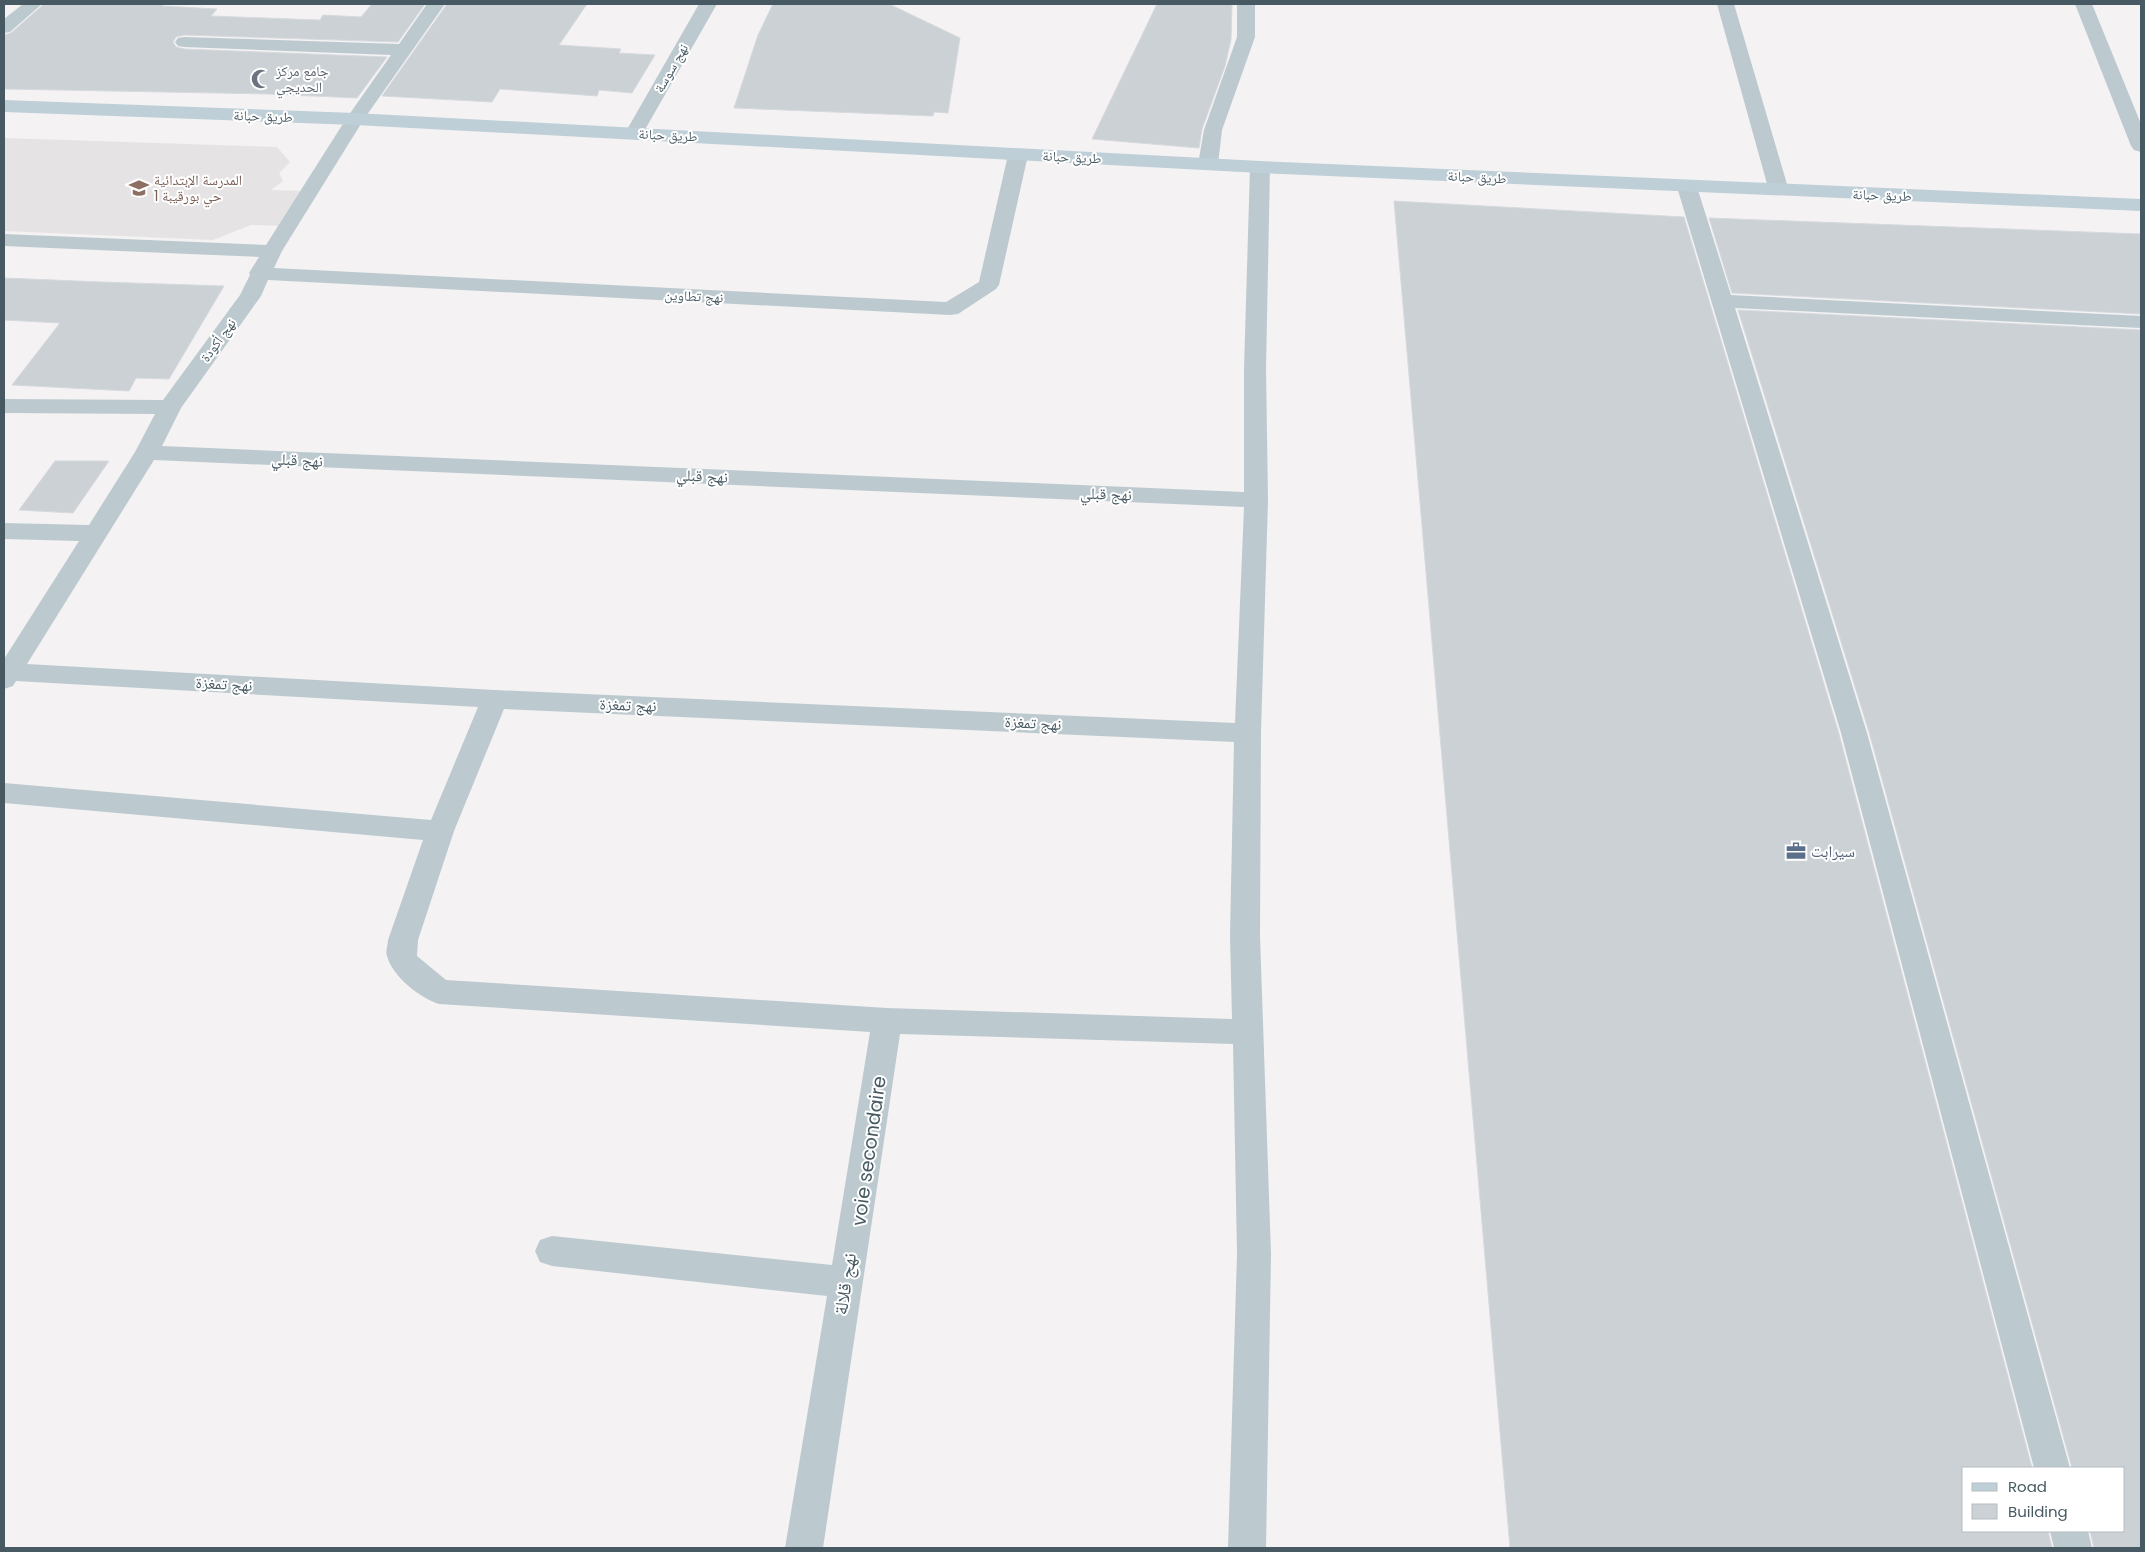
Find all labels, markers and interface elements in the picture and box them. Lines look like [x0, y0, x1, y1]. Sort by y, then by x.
street label: نهج سوسة [649, 40, 693, 96]
place label: جامع مركز الحديجي [275, 61, 329, 99]
mosque icon: جامع مركز الحديجي [250, 68, 272, 90]
street label: طريق حبانة [233, 105, 293, 127]
street label: طريق حبانة [638, 123, 698, 147]
street label: طريق حبانة [1042, 145, 1102, 169]
street label: طريق حبانة [1447, 165, 1507, 189]
place label: المدرسة الإبتدائية حي بورقيبة 1 [154, 170, 242, 208]
school or university icon: المدرسة الإبتدائية حي بورقيبة 1 [128, 177, 150, 199]
street label: طريق حبانة [1852, 184, 1912, 206]
street label: نهج تطاوين [664, 284, 724, 308]
street label: نهج أكودة [195, 314, 241, 366]
street label: نهج قبلي [271, 447, 323, 474]
street label: نهج قبلي [676, 463, 728, 490]
street label: نهج قبلي [1080, 482, 1132, 507]
street label: نهج تمغزة [195, 671, 253, 697]
street label: نهج تمغزة [599, 693, 657, 717]
street label: نهج تمغزة [1004, 710, 1062, 736]
office icon: سيرابت [1785, 840, 1807, 862]
place label: سيرابت [1811, 840, 1855, 863]
street label: voie secondaire [845, 1074, 893, 1228]
street label: نهج قلالة [827, 1251, 863, 1317]
legend [1962, 1467, 2125, 1532]
text: Road [2008, 1476, 2047, 1497]
text: Building [2008, 1501, 2068, 1522]

